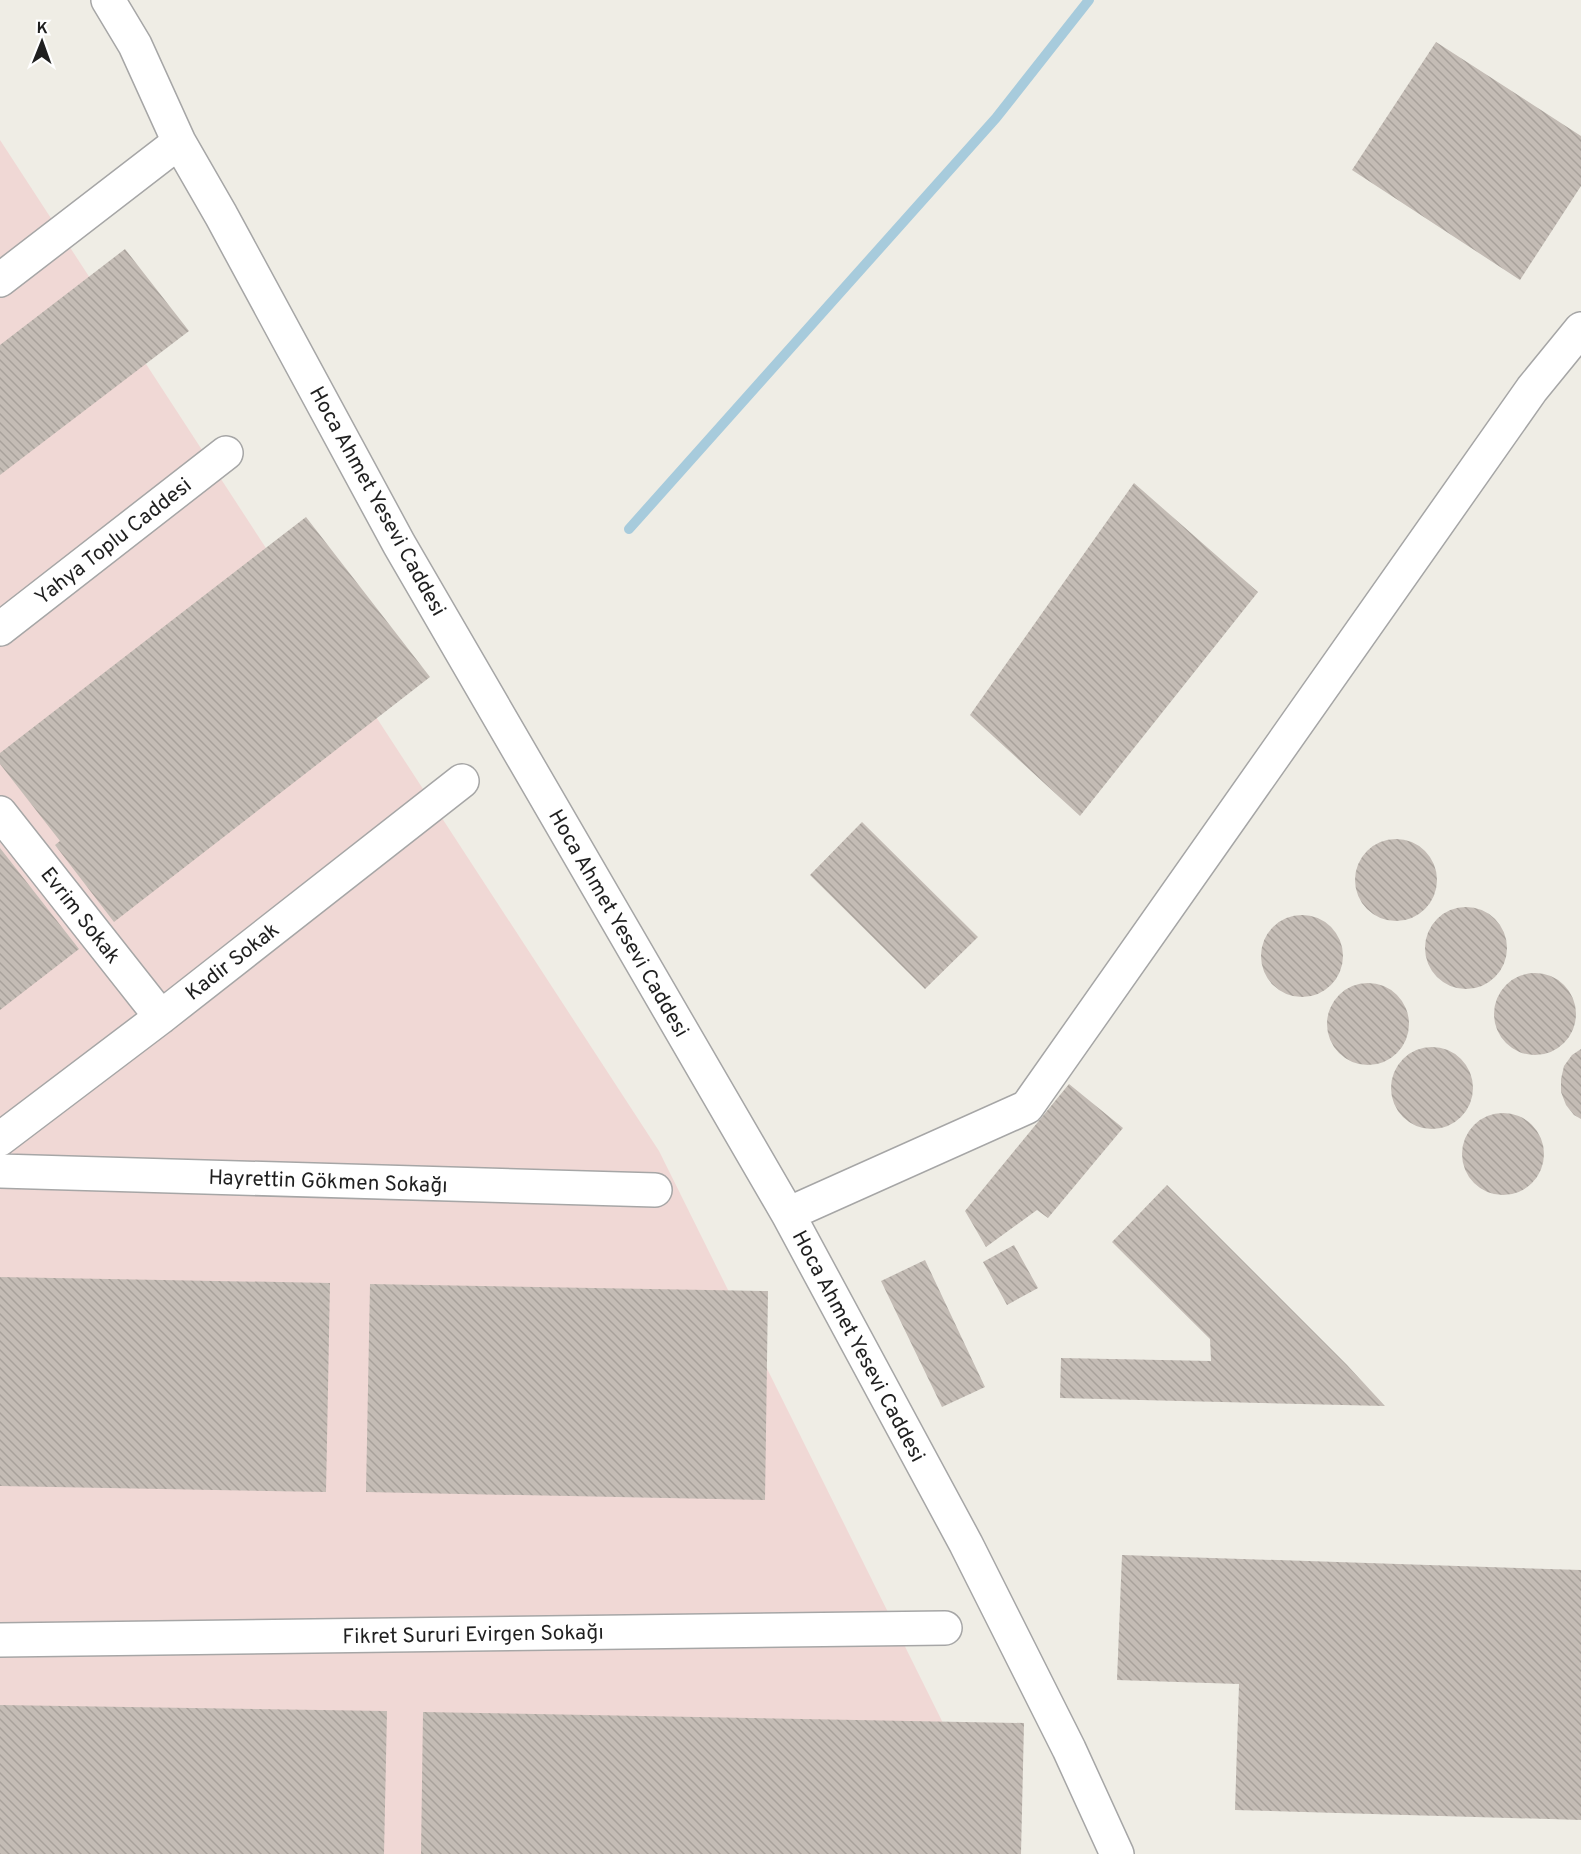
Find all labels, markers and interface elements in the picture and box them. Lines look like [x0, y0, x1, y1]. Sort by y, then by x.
north arrow [12, 12, 72, 72]
text: K [36, 19, 48, 39]
street label: Hoca Ahmet Yesevi Caddesi [302, 382, 451, 621]
street label: Yahya Toplu Caddesi [30, 473, 198, 612]
street label: Hoca Ahmet Yesevi Caddesi [541, 805, 694, 1043]
street label: Evrim Sokak [34, 862, 126, 970]
street label: Kadir Sokak [181, 917, 285, 1007]
street label: Hayrettin Gökmen Sokağı [208, 1165, 448, 1200]
street label: Hoca Ahmet Yesevi Caddesi [785, 1226, 930, 1467]
street label: Fikret Sururi Evirgen Sokağı [342, 1620, 604, 1651]

